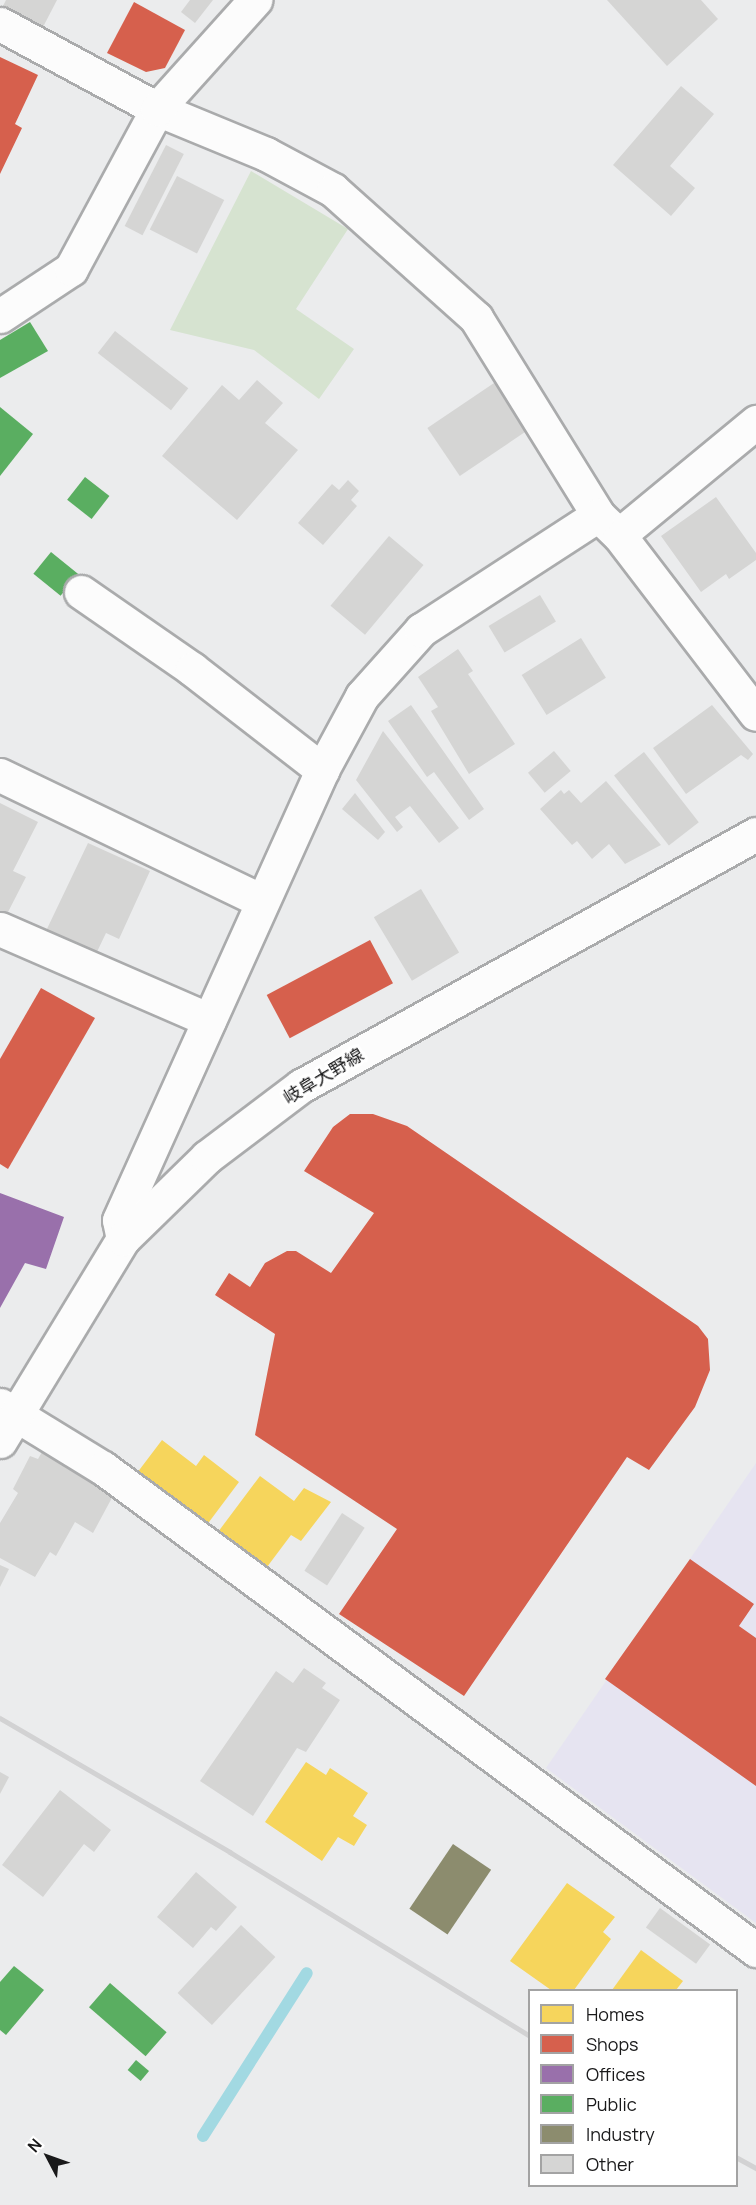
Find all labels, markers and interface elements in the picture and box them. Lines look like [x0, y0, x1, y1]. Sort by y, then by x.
street label: 岐阜大野線 [279, 1044, 367, 1108]
legend [528, 1989, 738, 2187]
text: Homes [586, 2002, 644, 2026]
text: Shops [586, 2032, 638, 2056]
text: Offices [586, 2062, 645, 2086]
text: Public [586, 2092, 637, 2116]
text: Industry [586, 2122, 655, 2146]
north arrow [18, 2127, 78, 2187]
text: N [22, 2134, 46, 2157]
text: Other [586, 2152, 634, 2176]

